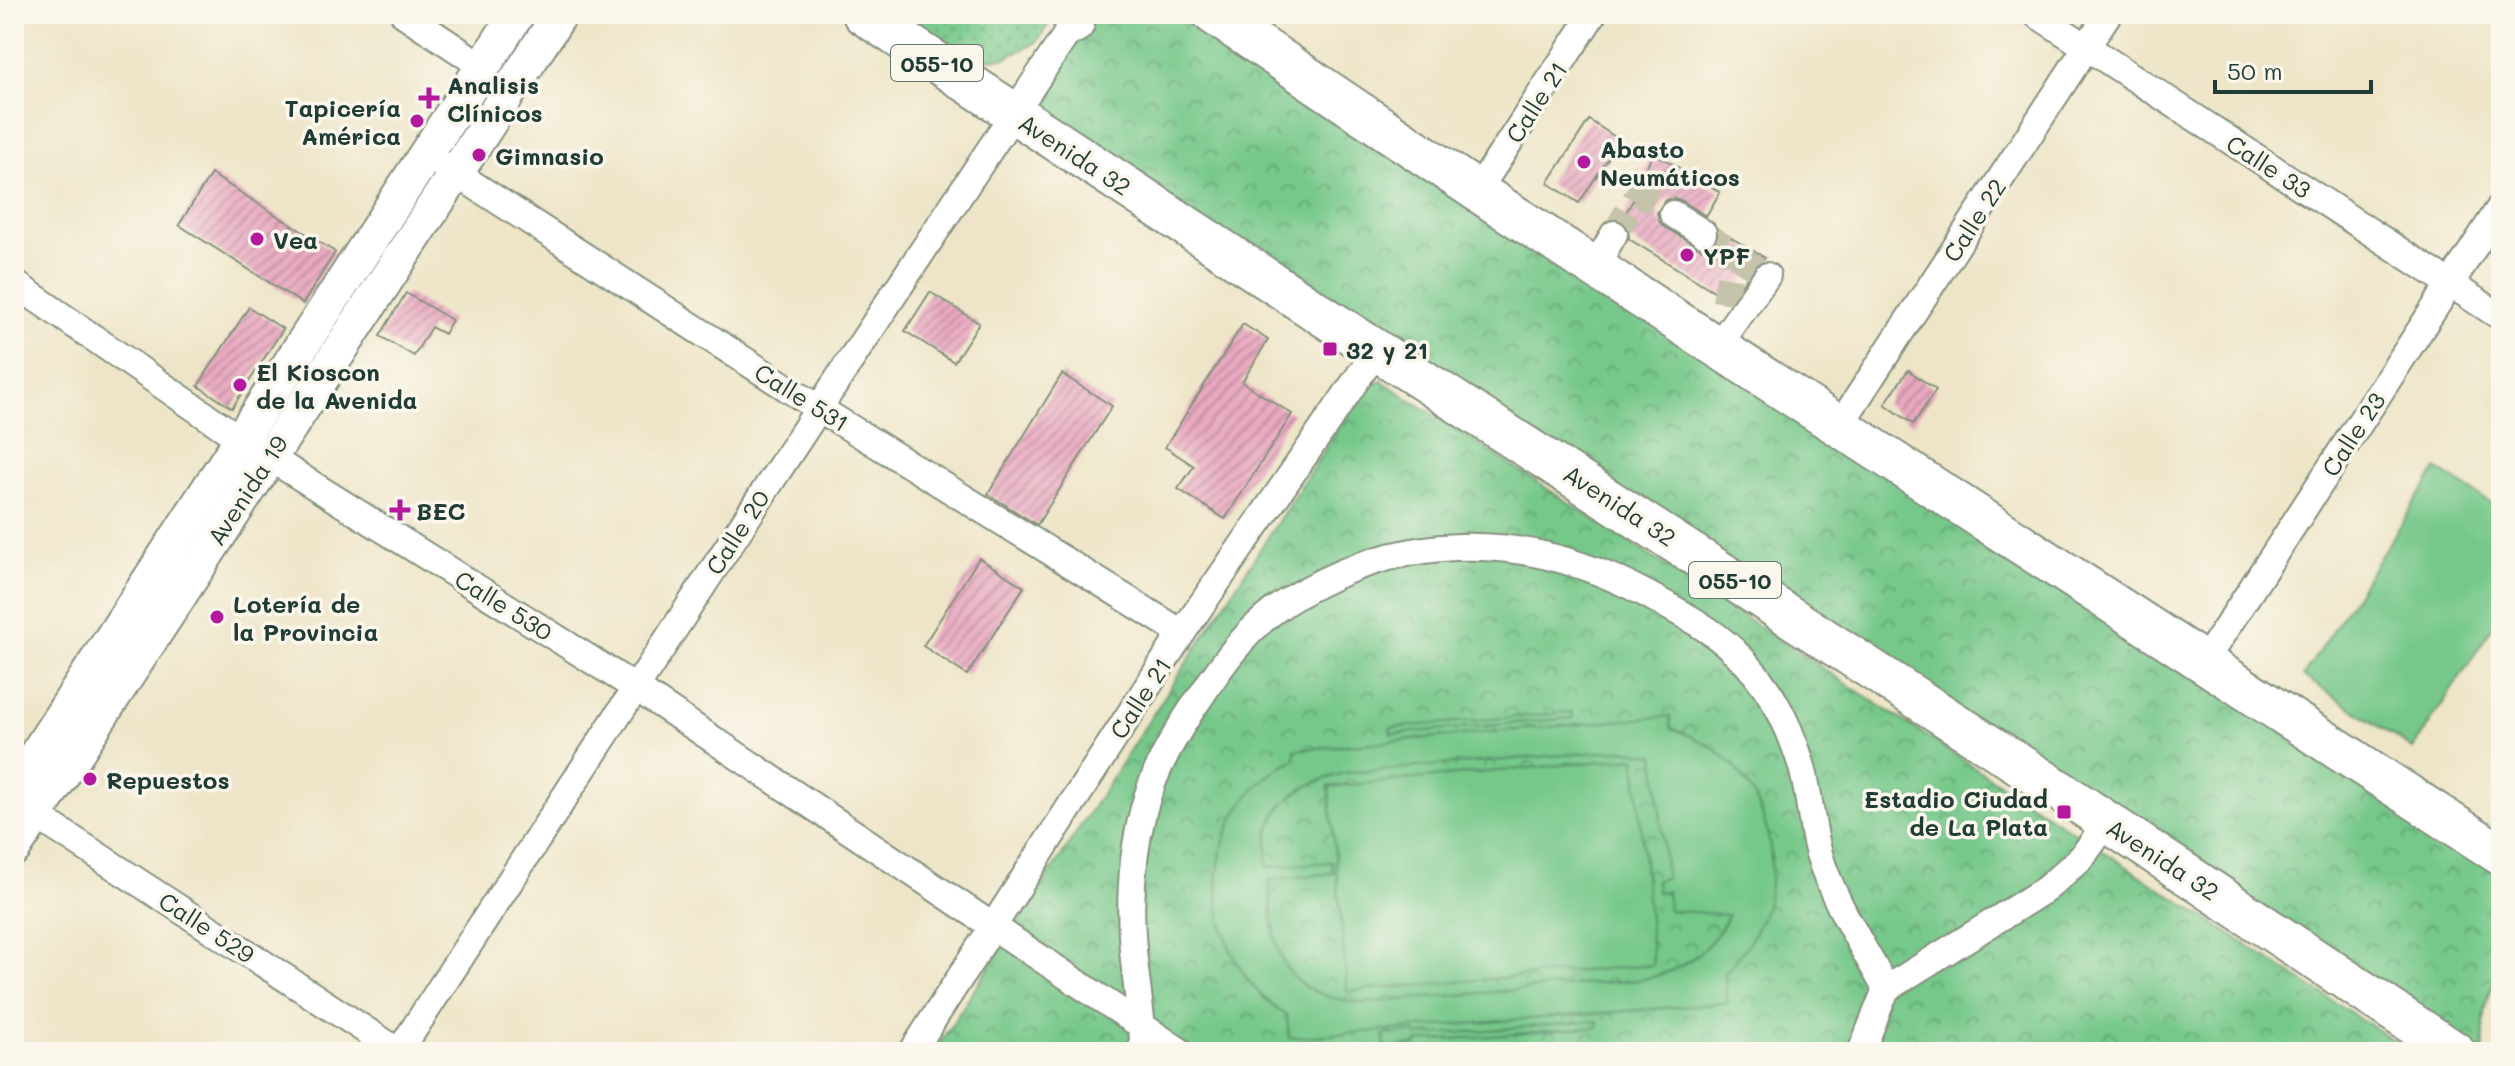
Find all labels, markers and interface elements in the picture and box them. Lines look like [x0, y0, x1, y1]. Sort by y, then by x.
scale bar [2215, 44, 2371, 94]
road number: 055-10 [891, 45, 983, 81]
street label: Calle 21 [1498, 55, 1574, 149]
text: 50 m [2227, 55, 2283, 86]
place label: Analisis Clínicos [447, 69, 543, 128]
marker: Analisis Clínicos [418, 87, 440, 109]
place label: Tapicería América [285, 92, 401, 151]
street label: Avenida 32 [1013, 106, 1137, 202]
marker: Tapicería América [408, 112, 426, 130]
street label: Calle 33 [2221, 127, 2317, 205]
place label: Abasto Neumáticos [1600, 133, 1740, 192]
place label: Gimnasio [495, 140, 604, 171]
marker: Gimnasio [470, 146, 488, 164]
marker: Abasto Neumáticos [1575, 153, 1593, 171]
street label: Calle 22 [1936, 172, 2012, 268]
place label: Vea [273, 224, 318, 255]
marker: Vea [248, 230, 266, 248]
place label: YPF [1703, 240, 1751, 271]
marker: YPF [1678, 246, 1696, 264]
place label: 32 y 21 [1346, 334, 1428, 365]
marker: 32 y 21 [1321, 340, 1339, 358]
place label: El Kioscon de la Avenida [256, 356, 417, 415]
street label: Calle 531 [749, 356, 855, 438]
marker: El Kioscon de la Avenida [231, 376, 249, 394]
street label: Calle 23 [2314, 386, 2392, 482]
street label: Avenida 19 [200, 429, 294, 551]
street label: Avenida 32 [1558, 457, 1682, 553]
street label: Calle 20 [698, 484, 776, 580]
place label: BEC [416, 495, 466, 526]
marker: BEC [391, 501, 409, 519]
road number: 055-10 [1689, 562, 1781, 598]
street label: Calle 530 [449, 563, 559, 647]
place label: Lotería de la Provincia [233, 588, 378, 647]
marker: Lotería de la Provincia [208, 608, 226, 626]
street label: Calle 21 [1102, 651, 1178, 745]
place label: Repuestos [106, 764, 230, 795]
marker: Repuestos [81, 770, 99, 788]
place label: Estadio Ciudad de La Plata [1864, 783, 2048, 842]
marker: Estadio Ciudad de La Plata [2055, 803, 2073, 821]
street label: Avenida 32 [2101, 811, 2225, 907]
street label: Calle 529 [153, 885, 261, 969]

